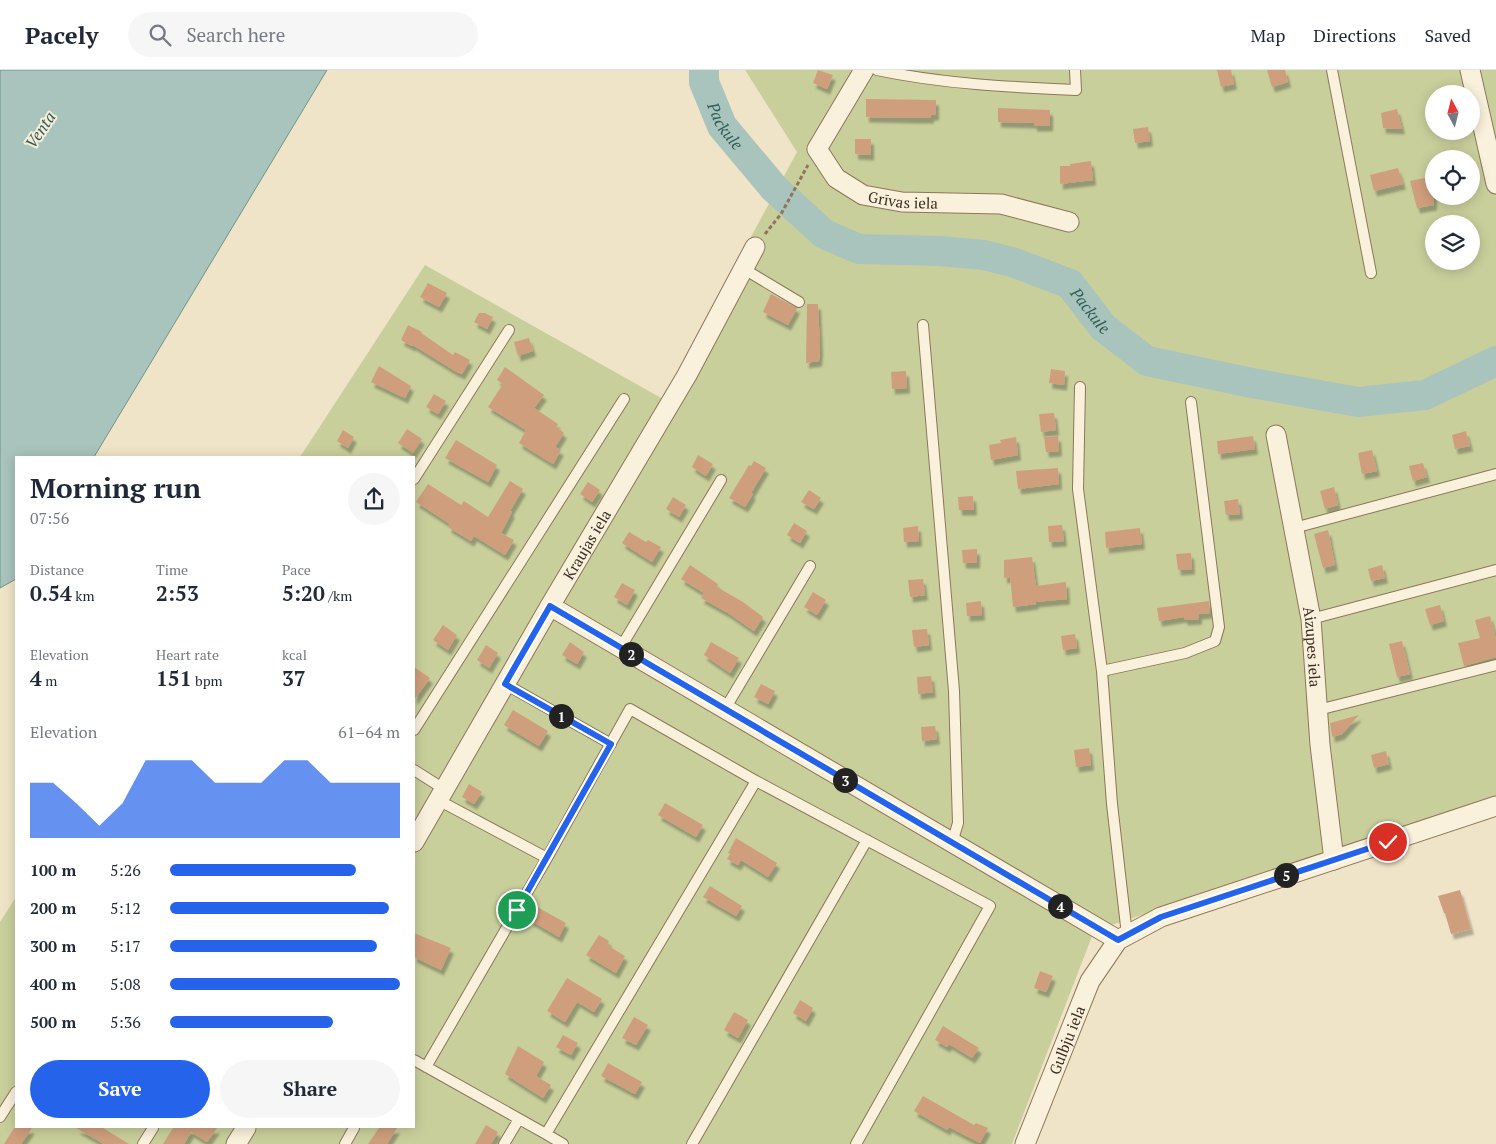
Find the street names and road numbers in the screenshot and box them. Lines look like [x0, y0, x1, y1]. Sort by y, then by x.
street label: Grīvas iela [867, 186, 939, 213]
street label: Kraujas iela [558, 505, 615, 583]
street label: Aizupes iela [1299, 605, 1326, 688]
street label: Gulbju iela [1044, 1002, 1089, 1077]

